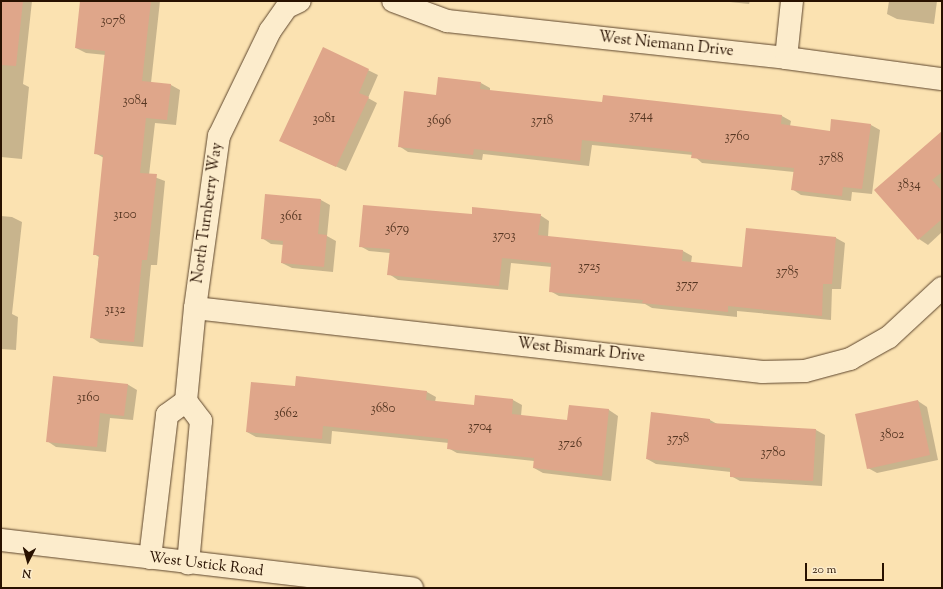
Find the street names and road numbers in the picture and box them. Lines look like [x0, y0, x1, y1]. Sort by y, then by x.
street label: West Niemann Drive [598, 29, 734, 61]
street label: North Turnberry Way [189, 141, 227, 285]
street label: West Bismark Drive [516, 335, 646, 367]
street label: West Ustick Road [148, 549, 264, 581]

